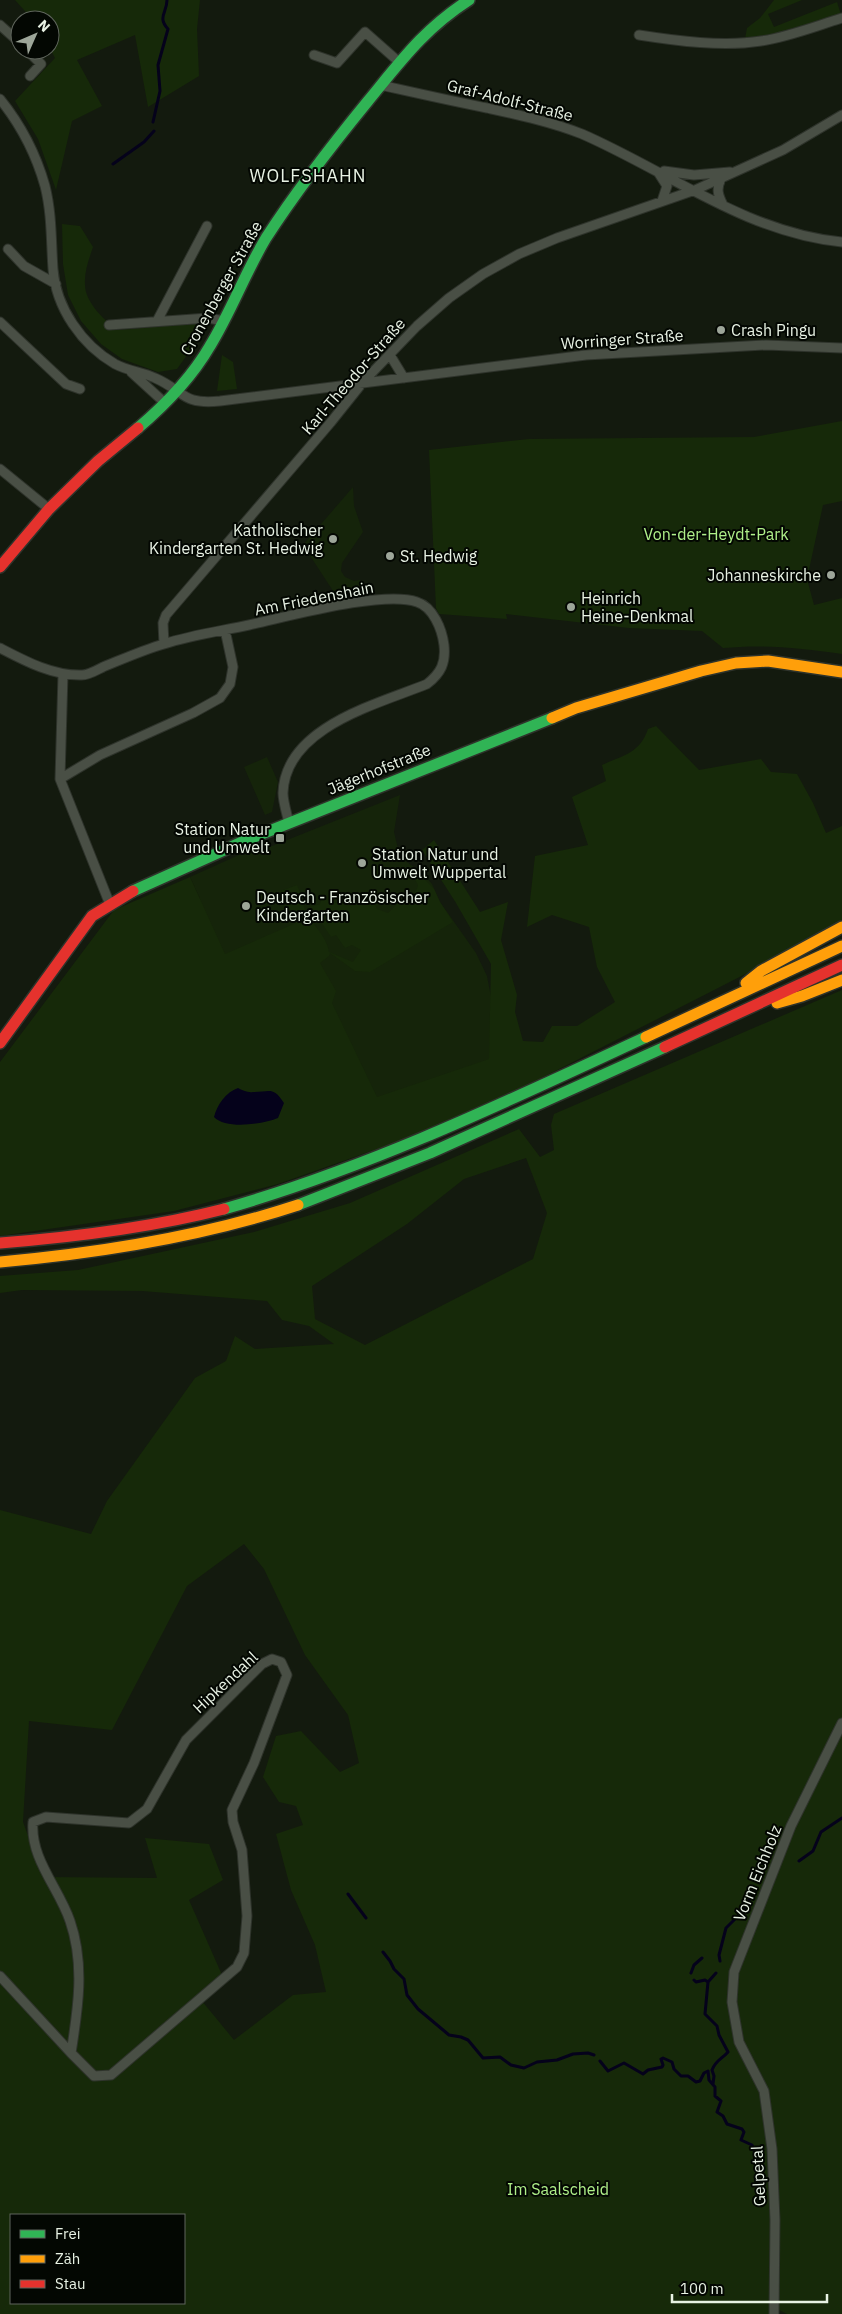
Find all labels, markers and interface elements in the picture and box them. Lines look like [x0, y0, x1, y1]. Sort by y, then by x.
north arrow [10, 10, 60, 60]
text: N [34, 16, 54, 36]
street label: Graf-Adolf-Straße [445, 75, 575, 125]
district label: WOLFSHAHN [249, 164, 367, 187]
street label: Cronenberger Straße [176, 217, 266, 359]
street label: Karl-Theodor-Straße [297, 313, 409, 438]
place label: Crash Pingu [731, 320, 816, 340]
marker: Crash Pingu [715, 324, 727, 336]
street label: Worringer Straße [560, 325, 684, 353]
place label: Katholischer Kindergarten St. Hedwig [149, 520, 324, 558]
park label: Von-der-Heydt-Park [643, 524, 789, 544]
marker: Katholischer Kindergarten St. Hedwig [327, 533, 339, 545]
place label: St. Hedwig [400, 546, 478, 566]
marker: St. Hedwig [384, 550, 396, 562]
place label: Johanneskirche [707, 565, 821, 585]
marker: Johanneskirche [825, 569, 837, 581]
street label: Am Friedenshain [253, 577, 375, 619]
place label: Heinrich Heine-Denkmal [581, 588, 693, 626]
marker: Heinrich Heine-Denkmal [565, 601, 577, 613]
street label: Jägerhofstraße [324, 739, 434, 799]
place label: Station Natur und Umwelt [175, 819, 270, 857]
marker: Station Natur und Umwelt [274, 832, 286, 844]
place label: Station Natur und Umwelt Wuppertal [372, 844, 506, 882]
marker: Station Natur und Umwelt Wuppertal [356, 857, 368, 869]
place label: Deutsch - Französischer Kindergarten [256, 887, 429, 925]
marker: Deutsch - Französischer Kindergarten [240, 900, 252, 912]
street label: Hipkendahl [188, 1647, 262, 1717]
street label: Vorm Eichholz [729, 1822, 785, 1924]
street label: Gelpetal [746, 2145, 770, 2207]
park label: Im Saalscheid [507, 2179, 609, 2199]
legend [10, 2214, 185, 2304]
text: Frei [55, 2224, 81, 2243]
text: Zäh [55, 2249, 80, 2268]
scale bar [672, 2272, 827, 2304]
text: Stau [55, 2274, 86, 2293]
text: 100 m [680, 2279, 724, 2298]

